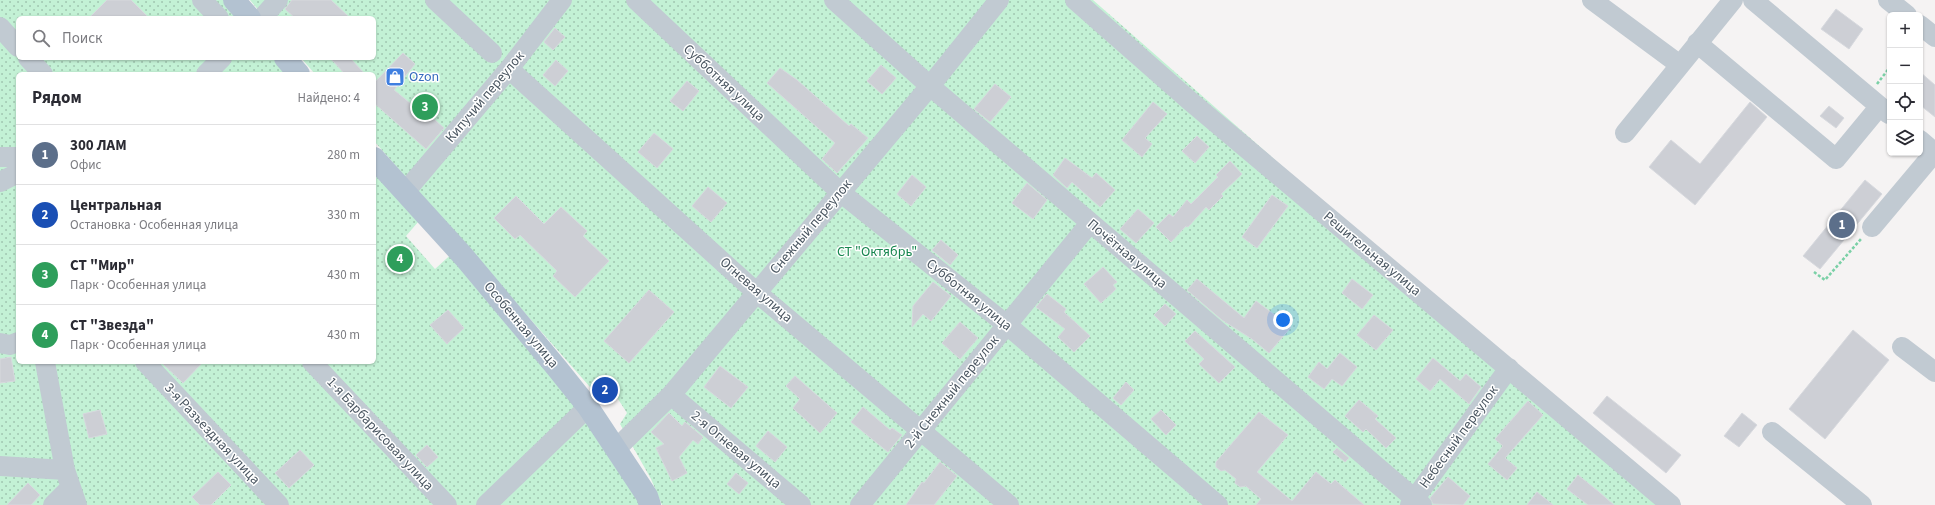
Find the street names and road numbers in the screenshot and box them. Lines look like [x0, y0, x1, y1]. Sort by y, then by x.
street label: Субботняя улица [679, 40, 769, 126]
street label: Кипучий переулок [441, 47, 529, 147]
street label: Снежный переулок [765, 175, 857, 279]
street label: Решительная улица [1319, 207, 1425, 301]
street label: Почётная улица [1083, 215, 1171, 293]
street label: Огневая улица [715, 253, 797, 327]
street label: Субботняя улица [922, 254, 1016, 336]
street label: Особенная улица [479, 278, 563, 372]
street label: 2-й Снежный переулок [900, 331, 1004, 453]
street label: 1-я Барбарисовая улица [322, 373, 438, 495]
street label: 3-я Разъездная улица [160, 379, 264, 489]
street label: Небесный переулок [1415, 381, 1503, 493]
street label: 2-я Огневая улица [687, 406, 785, 494]

